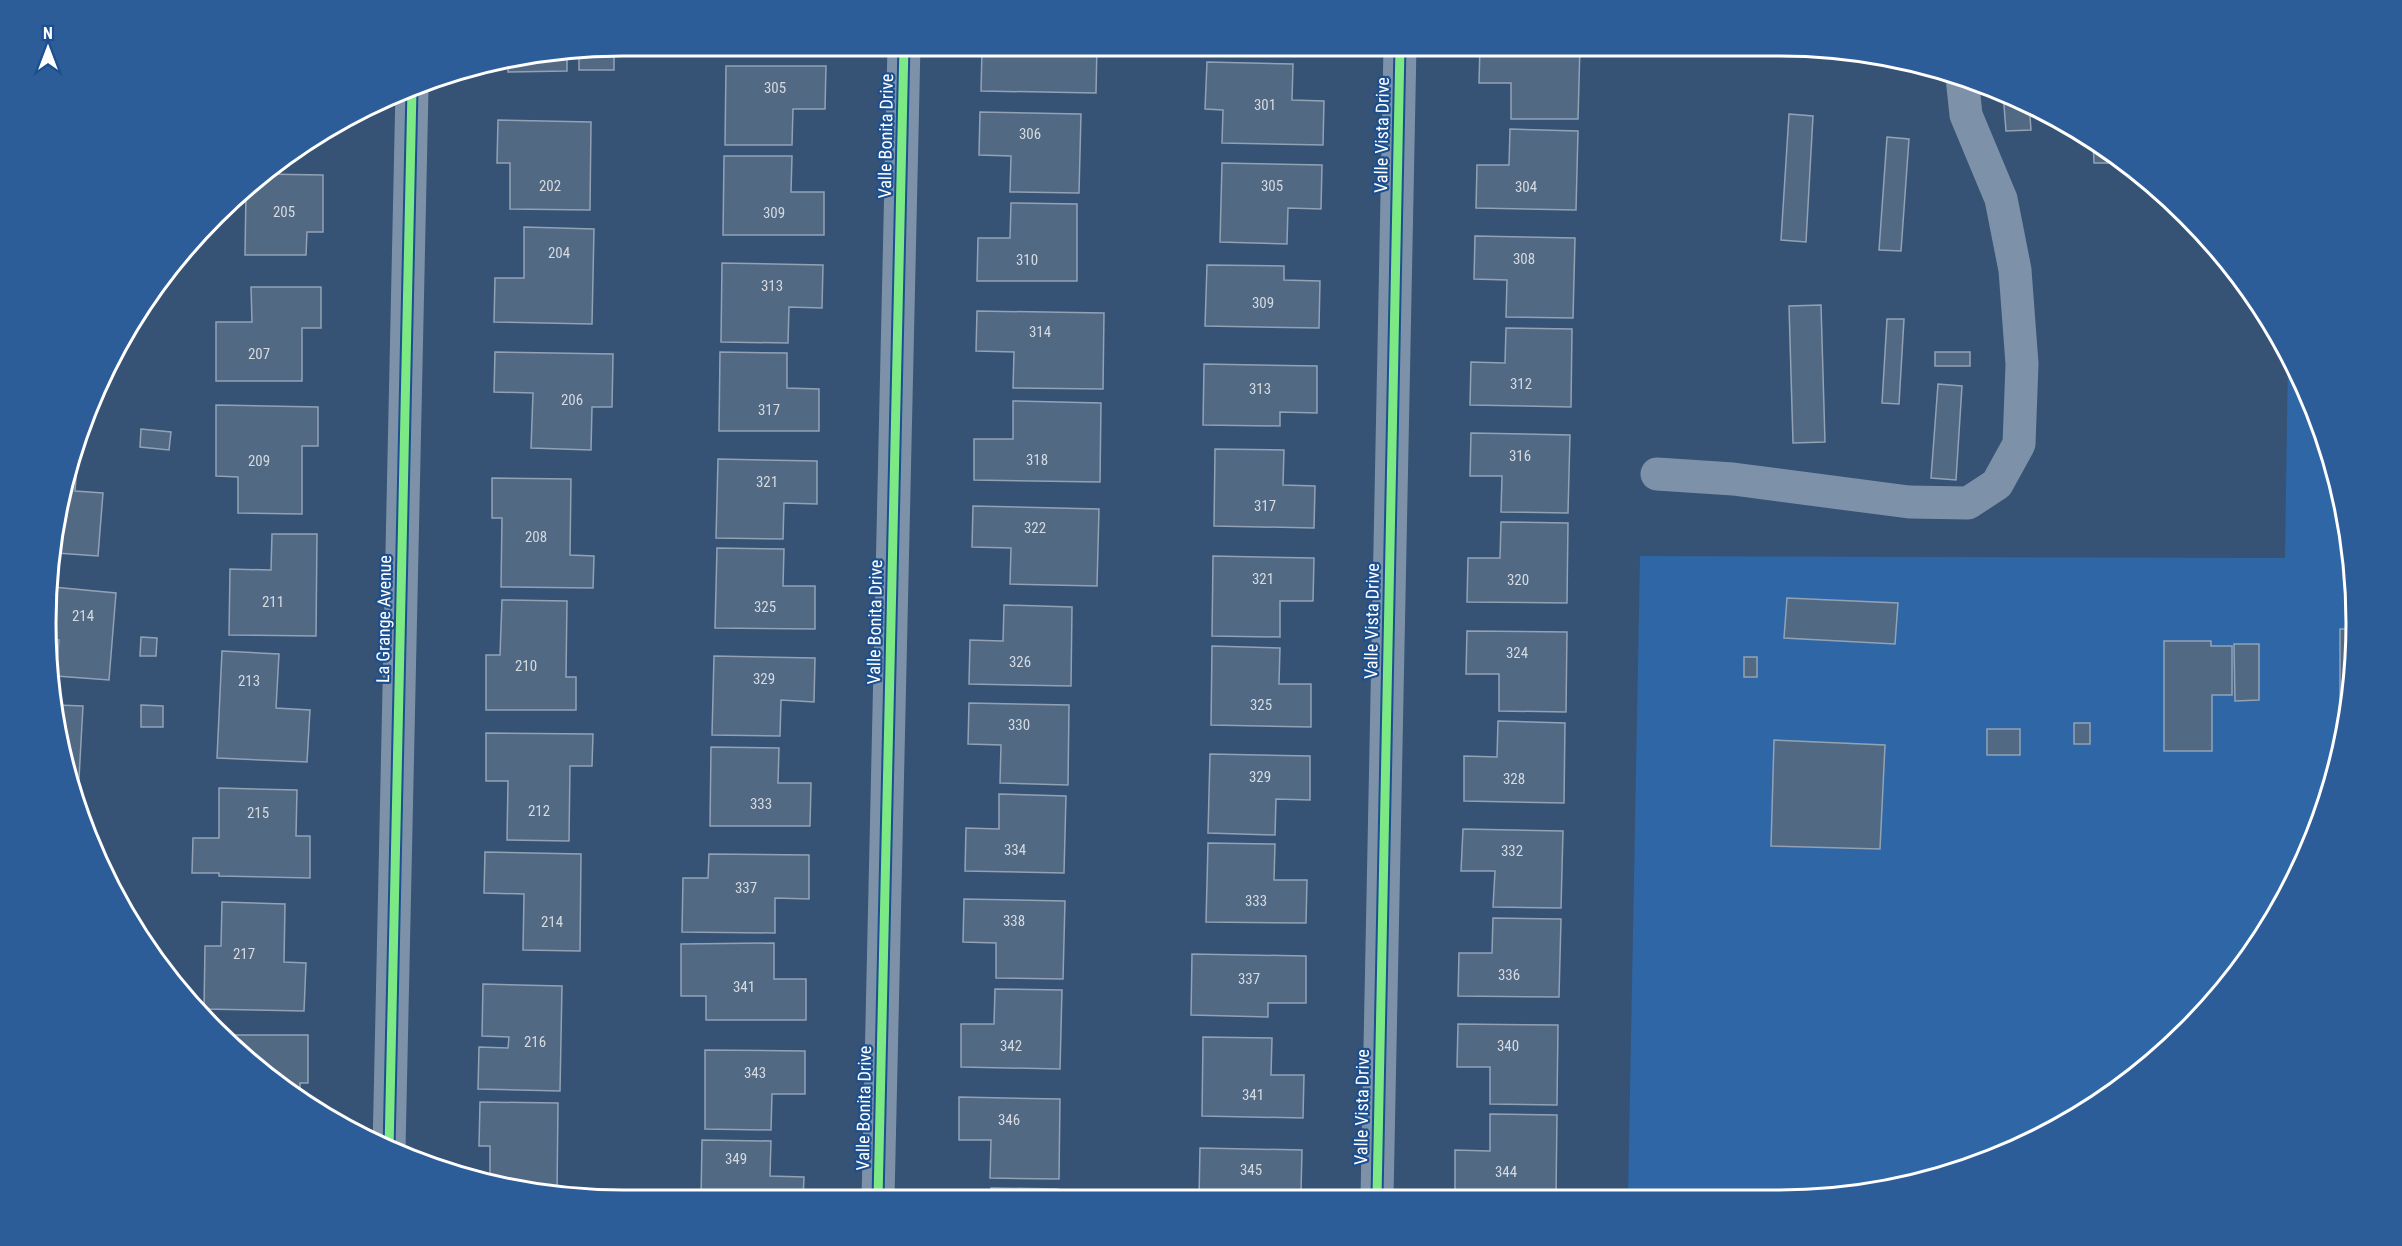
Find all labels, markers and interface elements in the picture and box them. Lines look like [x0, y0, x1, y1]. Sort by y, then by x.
north arrow [18, 18, 78, 78]
text: N [43, 24, 53, 43]
street label: Valle Bonita Drive [874, 73, 897, 199]
street label: Valle Vista Drive [1370, 77, 1393, 193]
house number: 305 [764, 79, 786, 97]
house number: 301 [1254, 96, 1276, 114]
house number: 306 [1019, 125, 1041, 143]
house number: 202 [539, 177, 561, 195]
house number: 305 [1261, 177, 1283, 195]
house number: 304 [1515, 178, 1537, 196]
house number: 205 [273, 203, 295, 221]
house number: 309 [763, 204, 785, 222]
house number: 204 [548, 244, 570, 262]
house number: 308 [1513, 250, 1535, 268]
house number: 310 [1016, 251, 1038, 269]
house number: 313 [761, 277, 783, 295]
house number: 309 [1252, 294, 1274, 312]
house number: 314 [1029, 323, 1051, 341]
house number: 207 [248, 345, 270, 363]
house number: 312 [1510, 375, 1532, 393]
house number: 313 [1249, 380, 1271, 398]
house number: 206 [561, 391, 583, 409]
house number: 317 [758, 401, 780, 419]
house number: 316 [1509, 447, 1531, 465]
house number: 318 [1026, 451, 1048, 469]
house number: 209 [248, 452, 270, 470]
house number: 321 [756, 473, 778, 491]
house number: 317 [1254, 497, 1276, 515]
house number: 322 [1024, 519, 1046, 537]
house number: 208 [525, 528, 547, 546]
street label: La Grange Avenue [372, 555, 395, 683]
street label: Valle Bonita Drive [863, 559, 886, 685]
street label: Valle Vista Drive [1360, 563, 1383, 679]
house number: 321 [1252, 570, 1274, 588]
house number: 320 [1507, 571, 1529, 589]
house number: 211 [262, 593, 284, 611]
house number: 325 [754, 598, 776, 616]
house number: 214 [72, 607, 94, 625]
house number: 324 [1506, 644, 1528, 662]
house number: 326 [1009, 653, 1031, 671]
house number: 210 [515, 657, 537, 675]
house number: 329 [753, 670, 775, 688]
house number: 213 [238, 672, 260, 690]
house number: 325 [1250, 696, 1272, 714]
house number: 330 [1008, 716, 1030, 734]
house number: 329 [1249, 768, 1271, 786]
house number: 328 [1503, 770, 1525, 788]
house number: 333 [750, 795, 772, 813]
house number: 212 [528, 802, 550, 820]
house number: 215 [247, 804, 269, 822]
house number: 334 [1004, 841, 1026, 859]
house number: 332 [1501, 842, 1523, 860]
house number: 337 [735, 879, 757, 897]
house number: 333 [1245, 892, 1267, 910]
house number: 338 [1003, 912, 1025, 930]
house number: 214 [541, 913, 563, 931]
house number: 217 [233, 945, 255, 963]
house number: 336 [1498, 966, 1520, 984]
house number: 337 [1238, 970, 1260, 988]
house number: 341 [733, 978, 755, 996]
house number: 216 [524, 1033, 546, 1051]
house number: 342 [1000, 1037, 1022, 1055]
house number: 340 [1497, 1037, 1519, 1055]
street label: Valle Bonita Drive [852, 1045, 875, 1171]
street label: Valle Vista Drive [1350, 1049, 1373, 1165]
house number: 343 [744, 1064, 766, 1082]
house number: 341 [1242, 1086, 1264, 1104]
house number: 346 [998, 1111, 1020, 1129]
house number: 349 [725, 1150, 747, 1168]
house number: 345 [1240, 1161, 1262, 1179]
house number: 344 [1495, 1163, 1517, 1181]

